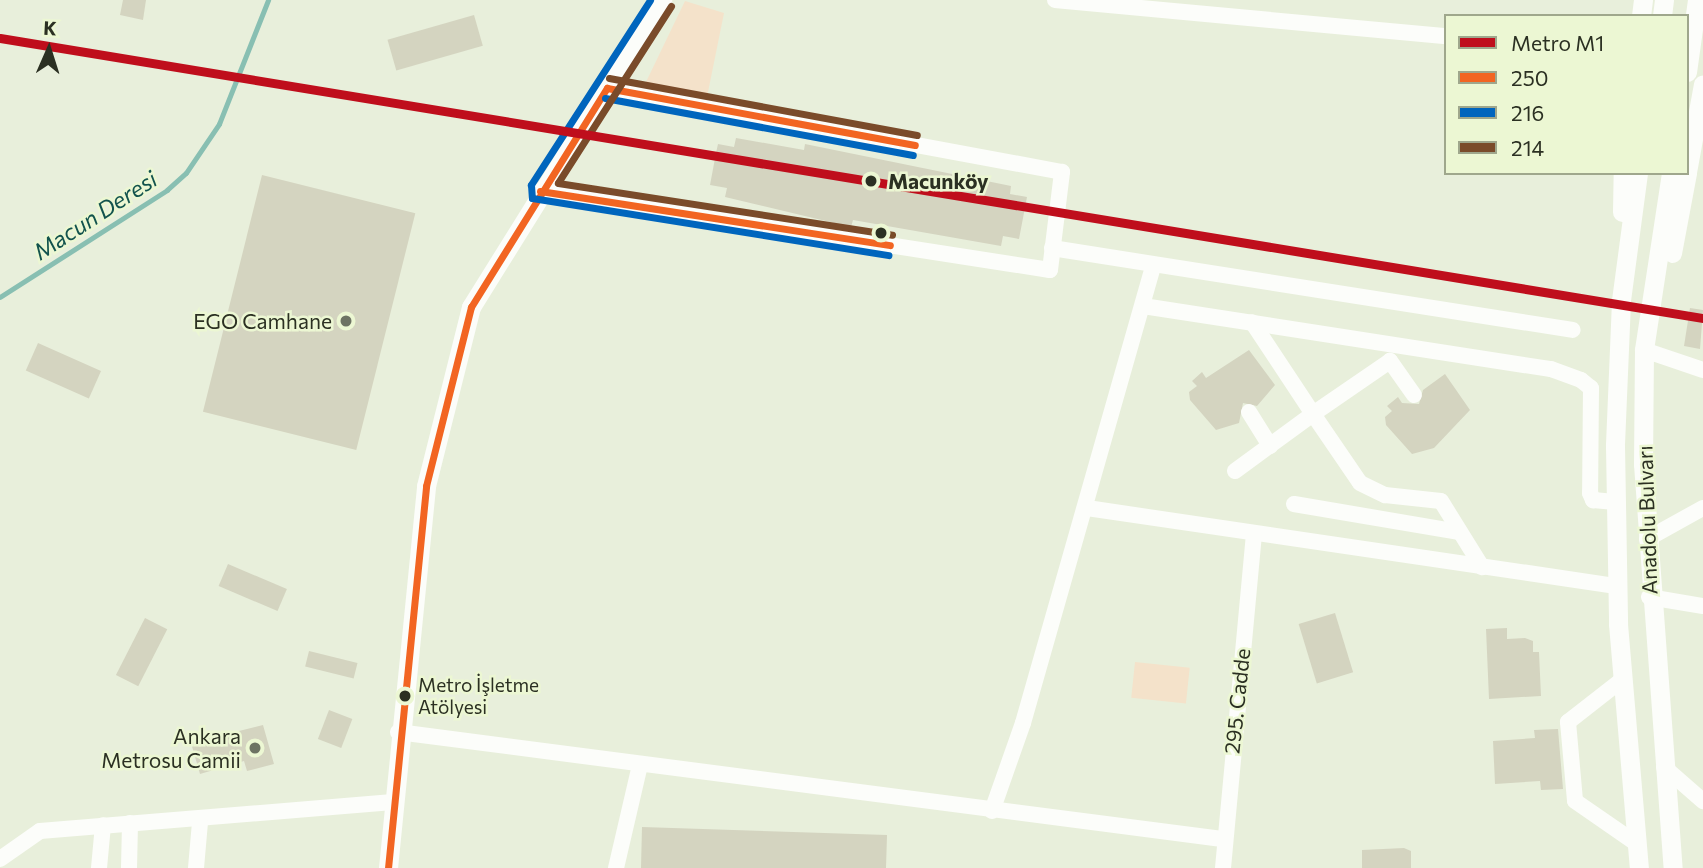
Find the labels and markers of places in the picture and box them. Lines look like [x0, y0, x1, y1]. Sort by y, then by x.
place label: Macunköy [888, 168, 989, 194]
marker: Macunköy [860, 170, 882, 192]
unlabelled marker [874, 226, 888, 240]
place label: EGO Camhane [193, 308, 332, 334]
marker: EGO Camhane [338, 313, 354, 329]
place label: Metro İşletme Atölyesi [418, 674, 539, 718]
marker: Metro İşletme Atölyesi [398, 689, 412, 703]
place label: Ankara Metrosu Camii [101, 723, 241, 773]
marker: Ankara Metrosu Camii [247, 740, 263, 756]

